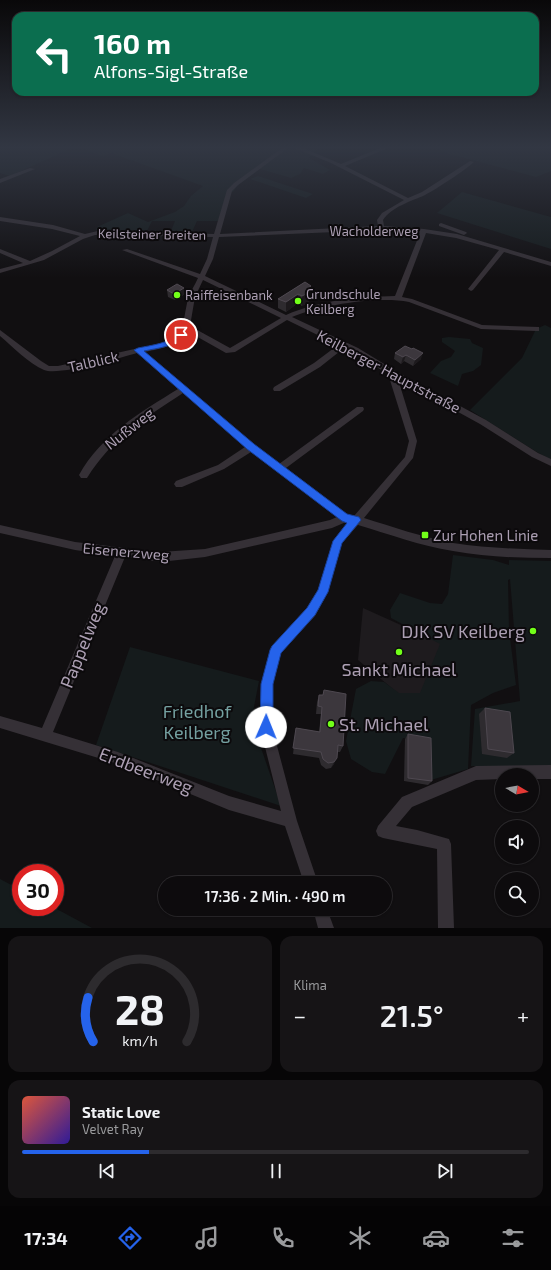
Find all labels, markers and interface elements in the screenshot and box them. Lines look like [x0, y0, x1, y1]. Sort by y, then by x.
text: 160 m [94, 26, 171, 60]
icon: left [28, 28, 80, 80]
text: Alfons-Sigl-Straße [94, 60, 248, 82]
street label: Wacholderweg [329, 223, 419, 239]
street label: Keilsteiner Breiten [98, 225, 206, 243]
place label: Grundschule Keilberg [306, 286, 381, 317]
place label: Raiffeisenbank [185, 287, 273, 303]
marker: Raiffeisenbank [172, 290, 182, 300]
marker: Grundschule Keilberg [293, 296, 303, 306]
pin [164, 318, 198, 352]
icon: arrive [170, 324, 192, 346]
street label: Keilberger Hauptstraße [314, 326, 464, 416]
street label: Talblick [66, 346, 121, 376]
street label: Nußweg [101, 403, 158, 453]
place label: Zur Hohen Linie [433, 526, 538, 544]
marker: Zur Hohen Linie [420, 530, 430, 540]
street label: Eisenerzweg [82, 538, 171, 564]
street label: Pappelweg [55, 599, 109, 691]
place label: DJK SV Keilberg [401, 620, 525, 642]
marker: DJK SV Keilberg [528, 626, 538, 636]
marker: Sankt Michael [394, 647, 404, 657]
place label: Sankt Michael [342, 658, 457, 680]
park label: Friedhof Keilberg [163, 700, 232, 743]
position arrow [245, 706, 287, 748]
place label: St. Michael [339, 713, 429, 735]
marker: St. Michael [326, 719, 336, 729]
street label: Erdbeerweg [96, 742, 196, 798]
north arrow [495, 768, 539, 812]
map controls [495, 768, 539, 916]
button: sound [495, 820, 539, 864]
speed limit sign: 30 [12, 864, 64, 916]
button: search [495, 872, 539, 916]
text: 17:36 · 2 Min. · 490 m [204, 887, 346, 905]
text: Klima [294, 977, 327, 993]
text: 28 [115, 983, 165, 1033]
text: 21.5° [380, 997, 444, 1033]
text: − [294, 1002, 306, 1028]
text: + [517, 1002, 529, 1028]
text: km/h [122, 1032, 157, 1049]
text: Static Love [82, 1103, 160, 1121]
text: Velvet Ray [82, 1121, 144, 1137]
icon: previous [96, 1160, 118, 1182]
icon: pause [265, 1160, 287, 1182]
icon: next [434, 1160, 456, 1182]
icon: directions [116, 1224, 144, 1252]
icon: music [193, 1224, 221, 1252]
icon: phone [269, 1224, 297, 1252]
icon: climate [346, 1224, 374, 1252]
icon: car [422, 1224, 450, 1252]
icon: filters [499, 1224, 527, 1252]
text: 17:34 [24, 1227, 68, 1249]

